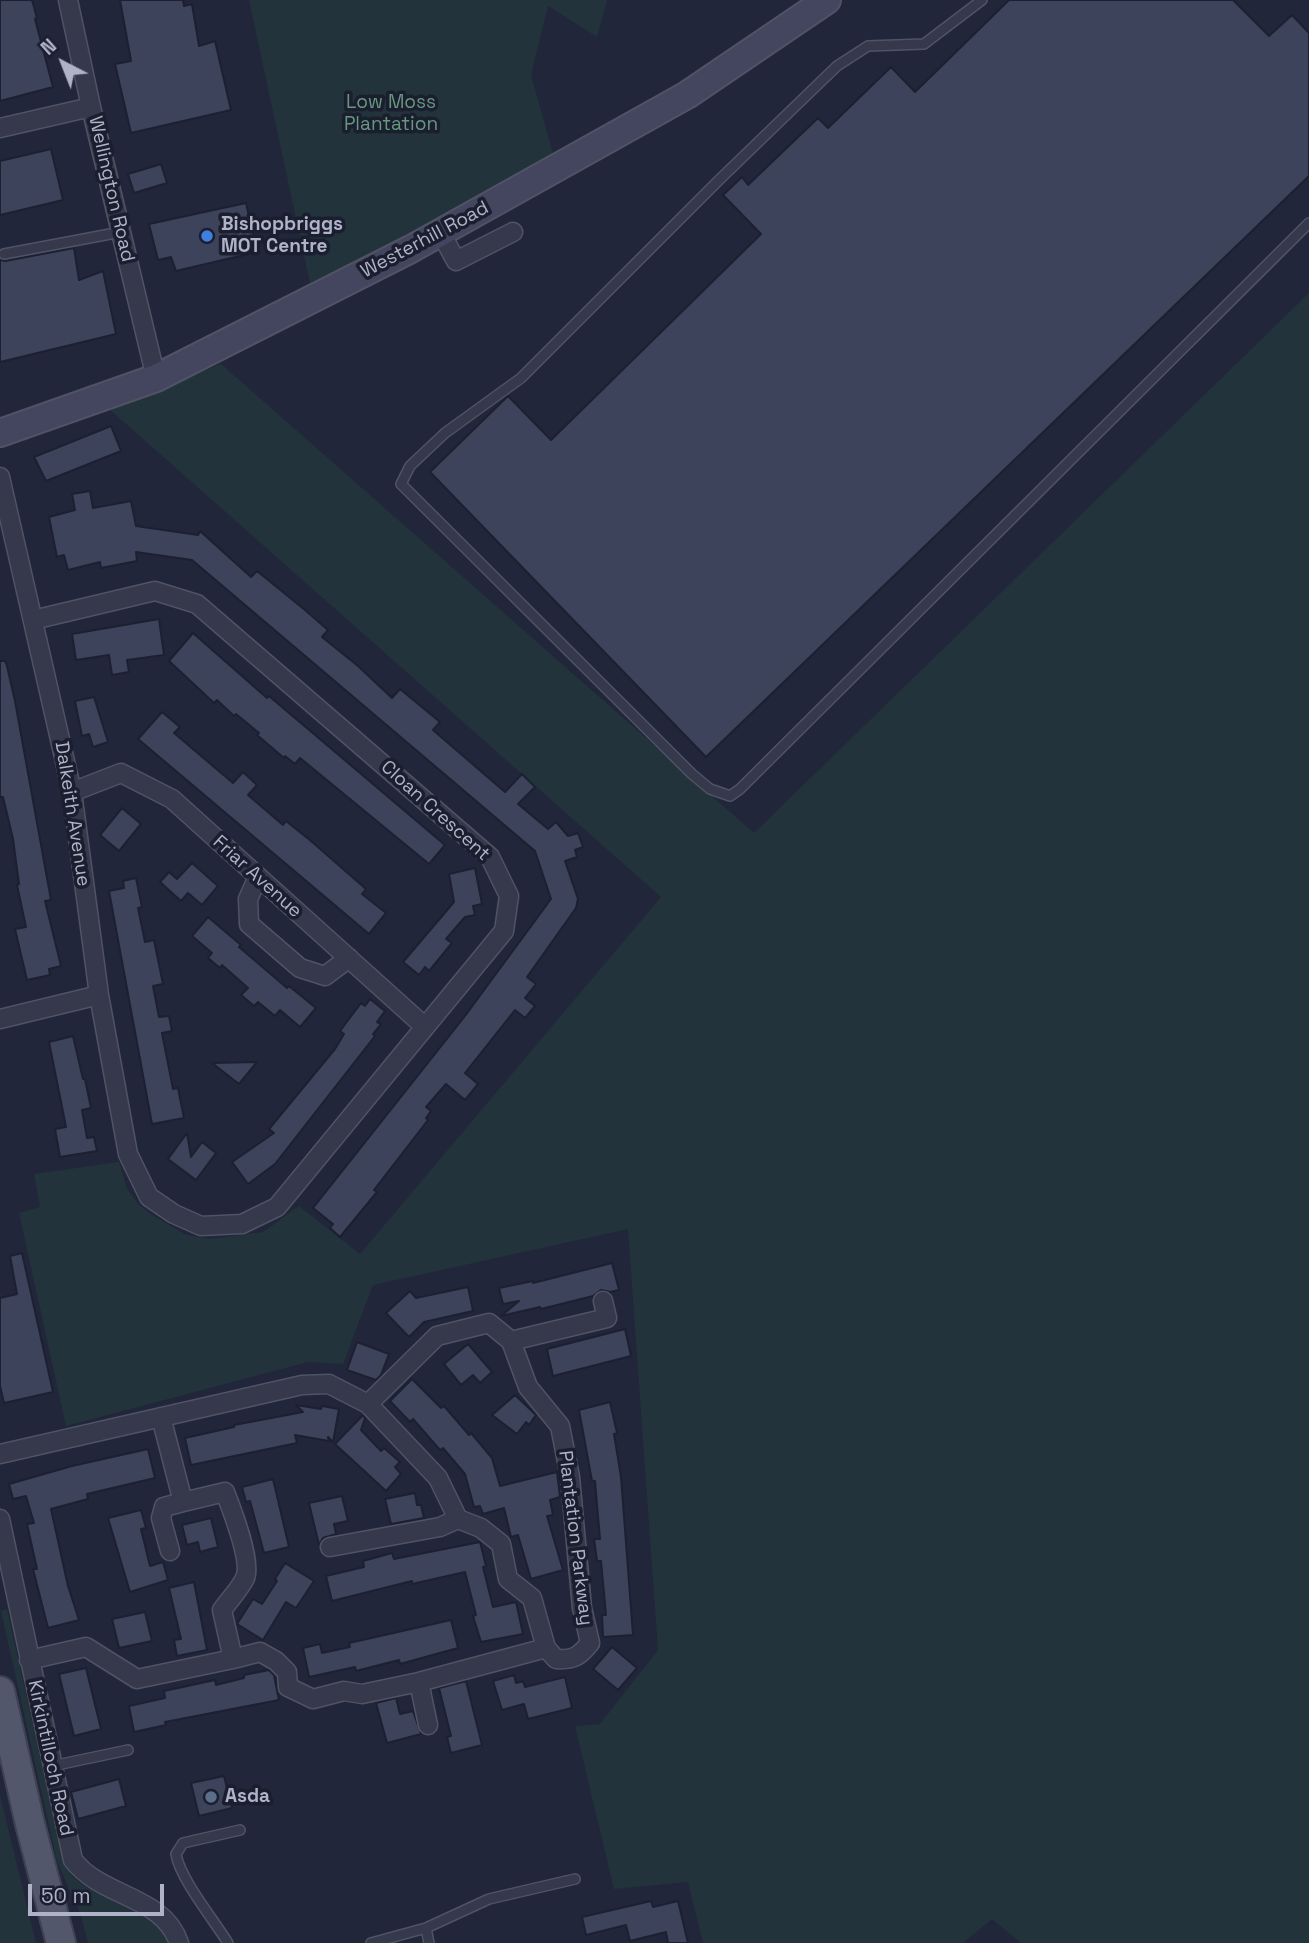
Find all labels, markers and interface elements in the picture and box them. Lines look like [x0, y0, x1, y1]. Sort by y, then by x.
north arrow [28, 28, 98, 98]
text: N [36, 33, 62, 61]
park label: Low Moss Plantation [344, 92, 438, 136]
street label: Wellington Road [83, 114, 139, 264]
street label: Westerhill Road [357, 197, 493, 283]
place label: Bishopbriggs MOT Centre [221, 214, 343, 258]
marker: Bishopbriggs MOT Centre [199, 228, 215, 244]
street label: Dalkeith Avenue [49, 740, 95, 888]
street label: Cloan Crescent [376, 756, 494, 866]
street label: Friar Avenue [208, 831, 306, 923]
street label: Plantation Parkway [553, 1449, 597, 1627]
street label: Kirkintilloch Road [22, 1678, 78, 1838]
place label: Asda [225, 1786, 270, 1808]
marker: Asda [203, 1789, 219, 1805]
scale bar [32, 1870, 168, 1914]
text: 50 m [41, 1882, 91, 1909]

